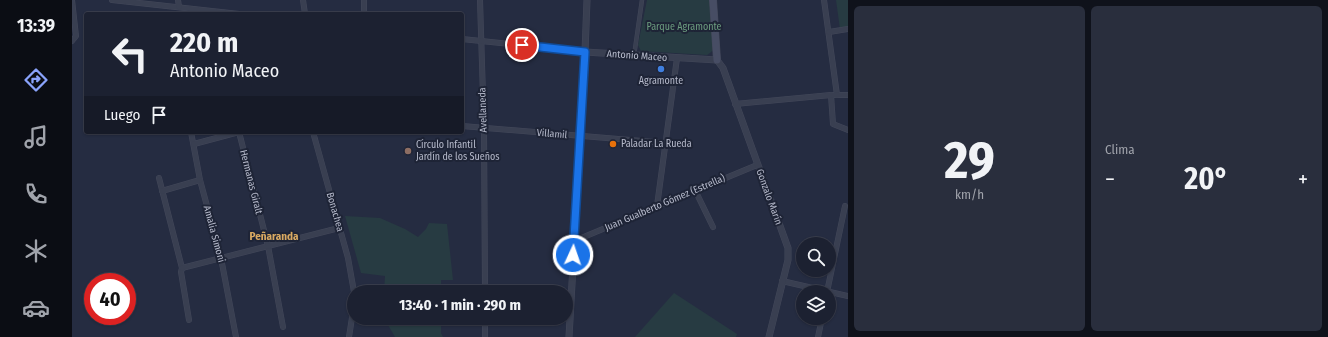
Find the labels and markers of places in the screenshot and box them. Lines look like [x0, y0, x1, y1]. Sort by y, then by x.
pin [505, 28, 539, 62]
marker: Agramonte [656, 64, 666, 74]
place label: Agramonte [639, 75, 683, 87]
place label: Círculo Infantil Jardín de los Sueños [416, 138, 500, 163]
place label: Paladar La Rueda [621, 138, 692, 150]
marker: Paladar La Rueda [608, 139, 618, 149]
marker: Círculo Infantil Jardín de los Sueños [403, 146, 413, 156]

